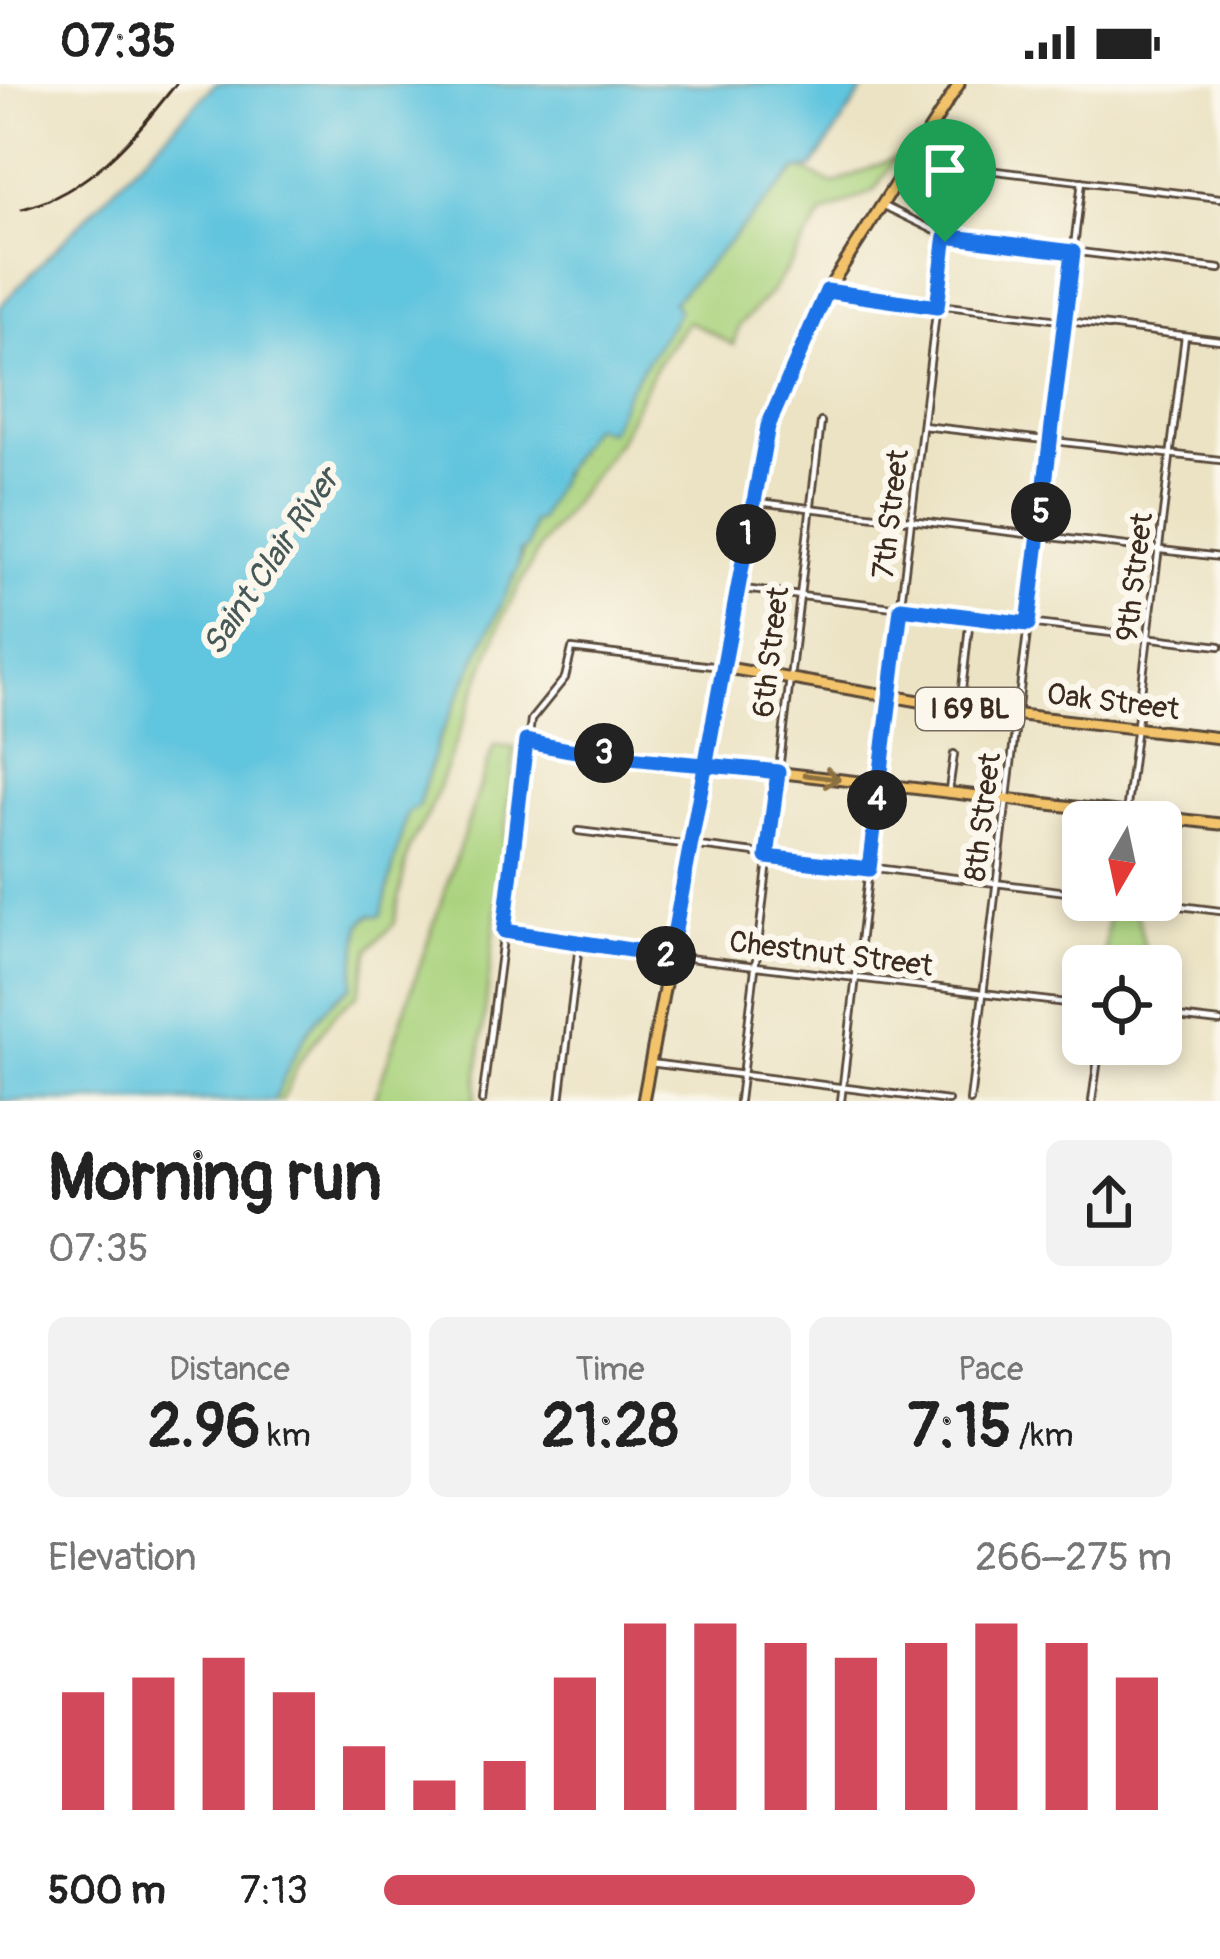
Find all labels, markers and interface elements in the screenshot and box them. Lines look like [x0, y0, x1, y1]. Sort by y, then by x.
text: 07:35 [60, 14, 176, 70]
pin [894, 119, 996, 242]
icon: arrive [912, 137, 978, 203]
street label: 7th Street [865, 446, 917, 581]
water label: Saint Clair River [194, 457, 351, 663]
pin: 5 [1011, 482, 1071, 542]
text: 5 [1032, 491, 1050, 532]
pin: 1 [716, 504, 776, 564]
street label: 9th Street [1109, 510, 1161, 644]
text: 1 [740, 513, 752, 554]
street label: 6th Street [745, 584, 797, 720]
street label: Oak Street [1045, 676, 1182, 729]
road number: I 69 BL [916, 688, 1024, 730]
pin: 3 [574, 723, 634, 783]
text: 3 [595, 732, 613, 773]
street label: 8th Street [957, 750, 1009, 883]
one-way arrow [802, 767, 841, 789]
pin: 4 [847, 770, 907, 830]
text: 4 [867, 779, 887, 820]
north arrow [1062, 801, 1182, 921]
map controls [1062, 801, 1182, 1065]
street label: Chestnut Street [727, 923, 936, 985]
pin: 2 [636, 926, 696, 986]
text: 2 [657, 935, 675, 976]
button: locate [1062, 945, 1182, 1065]
text: Morning run [48, 1137, 382, 1220]
button: share [1046, 1140, 1172, 1266]
text: 07:35 [48, 1224, 149, 1273]
text: Distance [169, 1349, 290, 1390]
text: Time [576, 1349, 644, 1390]
text: Pace [958, 1349, 1023, 1390]
text: 2.96 [148, 1390, 260, 1465]
text: 21:28 [542, 1390, 678, 1465]
text: 7:15 [908, 1390, 1011, 1465]
text: km [260, 1415, 311, 1456]
text: /km [1011, 1415, 1074, 1456]
text: Elevation [48, 1533, 197, 1582]
text: 266–275 m [975, 1533, 1172, 1582]
text: 500 m [48, 1866, 166, 1915]
text: 7:13 [240, 1866, 308, 1915]

